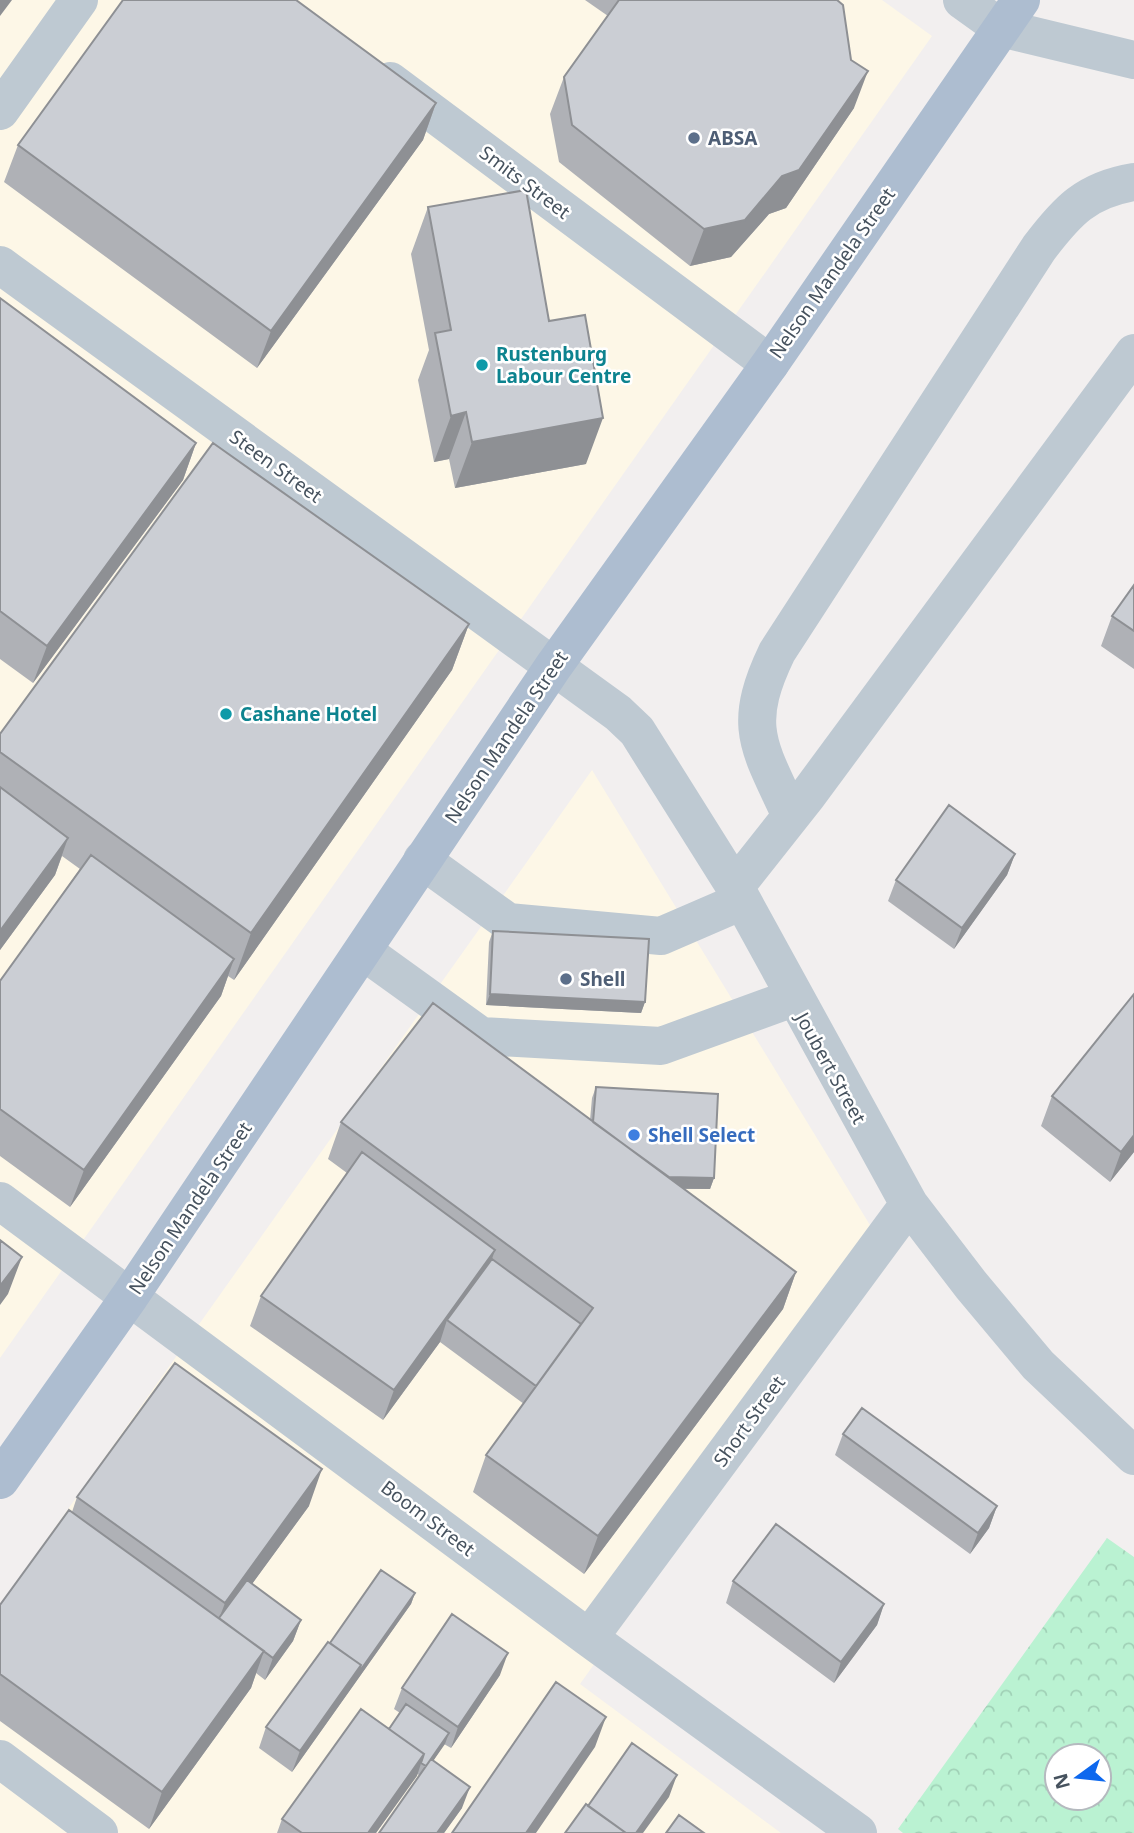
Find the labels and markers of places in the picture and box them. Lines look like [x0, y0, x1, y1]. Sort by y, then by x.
place label: ABSA [708, 125, 758, 151]
marker: ABSA [686, 130, 702, 146]
place label: Rustenburg Labour Centre [496, 341, 631, 389]
marker: Rustenburg Labour Centre [474, 357, 490, 373]
place label: Cashane Hotel [240, 701, 377, 727]
marker: Cashane Hotel [218, 706, 234, 722]
place label: Shell [580, 966, 626, 992]
marker: Shell [558, 971, 574, 987]
place label: Shell Select [648, 1122, 755, 1148]
marker: Shell Select [626, 1127, 642, 1143]

